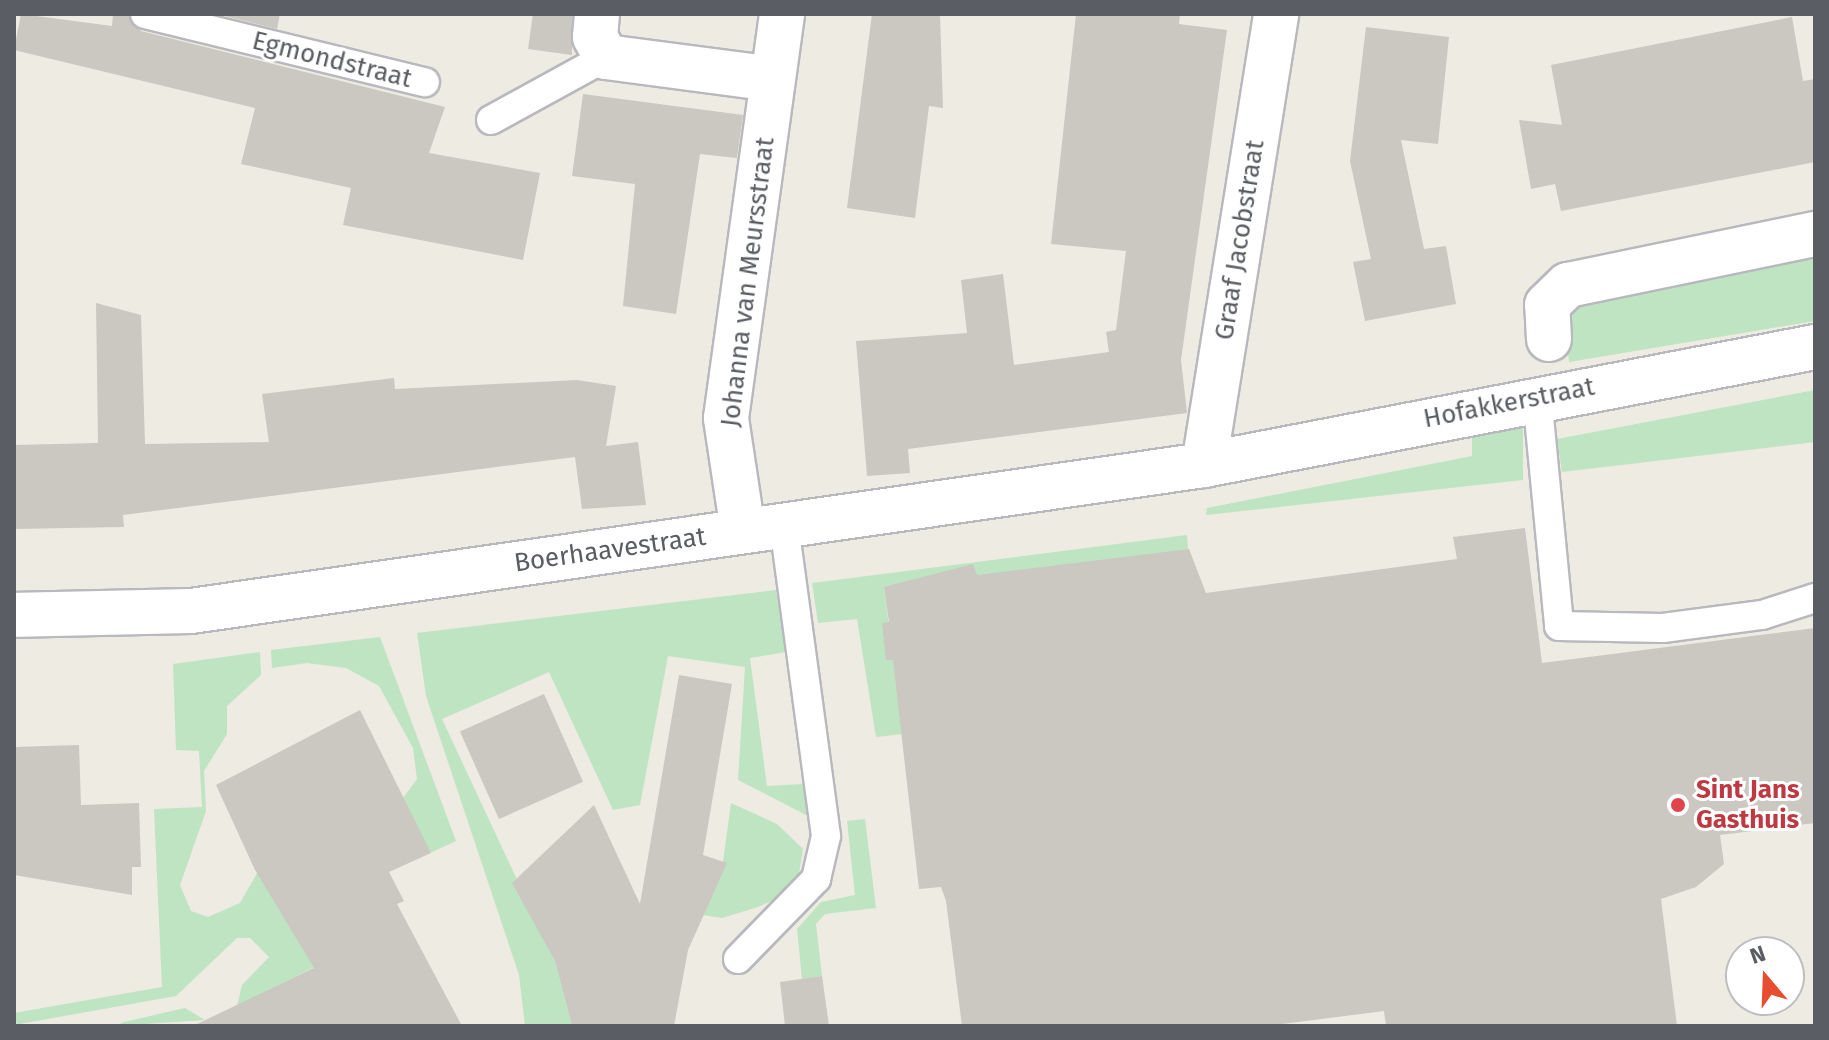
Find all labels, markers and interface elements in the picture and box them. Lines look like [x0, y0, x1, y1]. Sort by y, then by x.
street label: Egmondstraat [249, 25, 415, 95]
street label: Johanna van Meursstraat [715, 135, 781, 429]
street label: Graaf Jacobstraat [1209, 138, 1271, 342]
street label: Hofakkerstraat [1421, 371, 1597, 435]
street label: Boerhaavestraat [512, 521, 708, 579]
place label: Sint Jans Gasthuis [1696, 774, 1799, 836]
marker: Sint Jans Gasthuis [1667, 794, 1689, 816]
north arrow [1725, 936, 1805, 1016]
text: N [1746, 940, 1769, 970]

